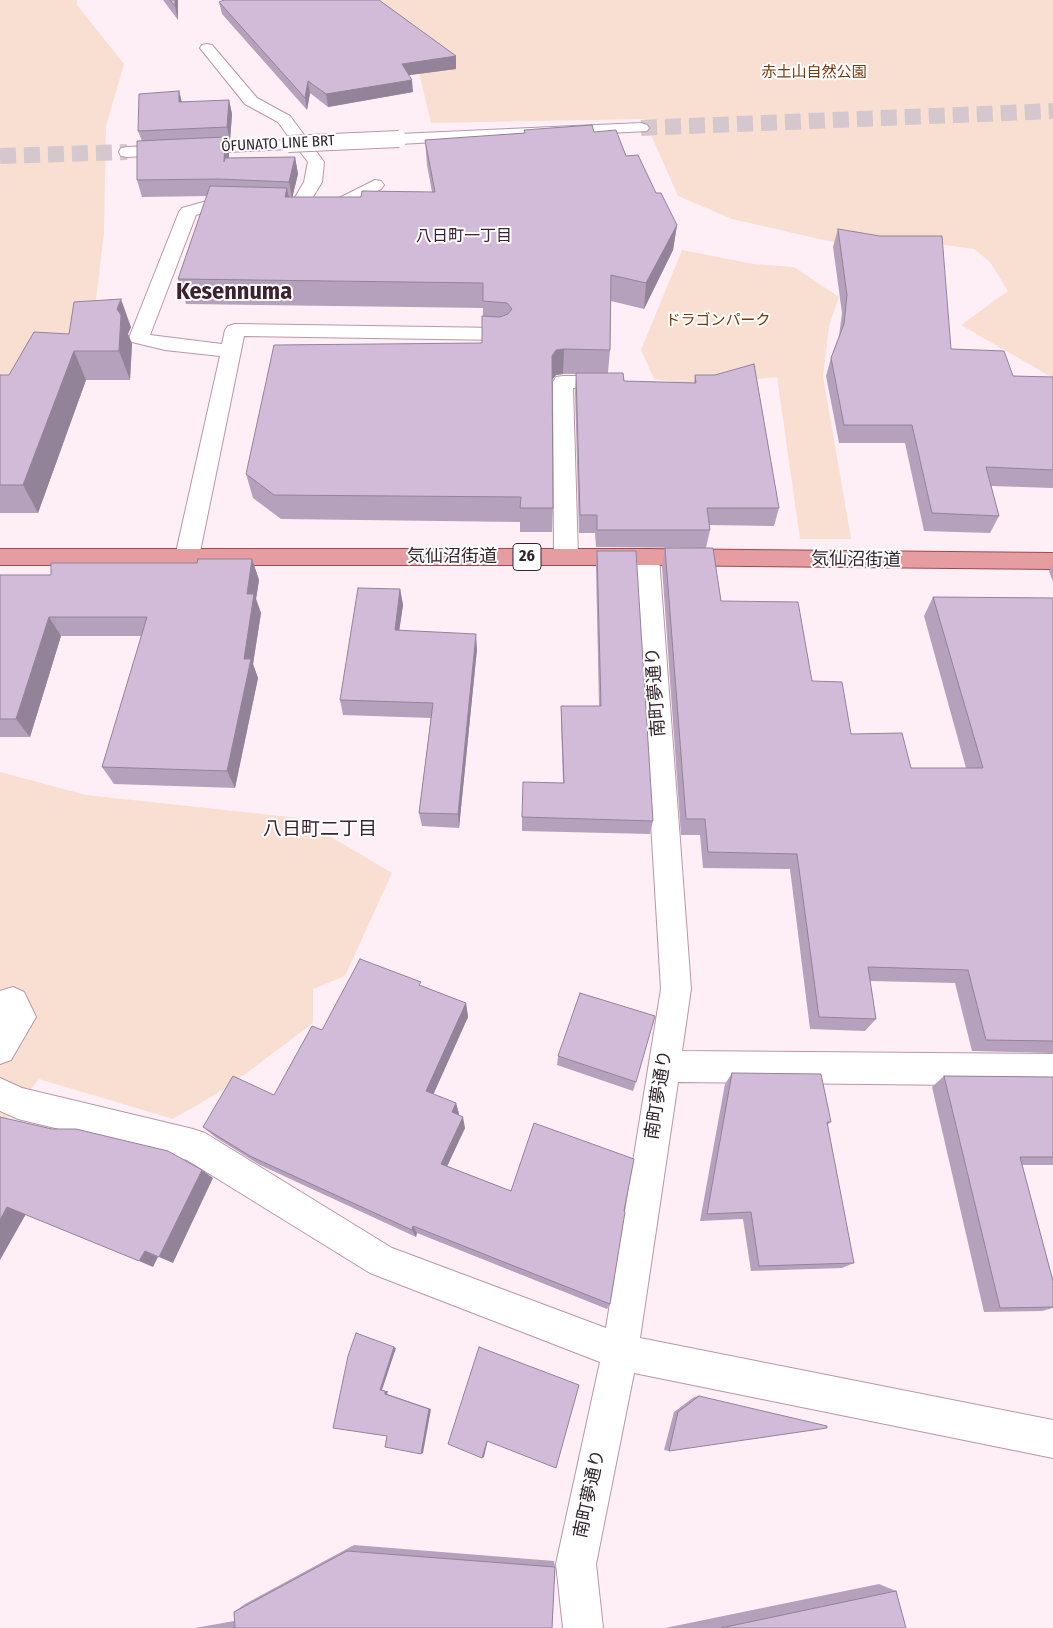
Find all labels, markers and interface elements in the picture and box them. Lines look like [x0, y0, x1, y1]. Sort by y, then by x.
park label: 赤土山自然公園 [762, 64, 866, 82]
street label: ŌFUNATO LINE BRT [221, 132, 335, 156]
district label: 八日町一丁目 [416, 227, 512, 247]
district label: Kesennuma [176, 278, 292, 306]
park label: ドラゴンパーク [666, 312, 770, 330]
road number: 26 [513, 544, 541, 570]
street label: 気仙沼街道 [407, 546, 497, 568]
street label: 気仙沼街道 [811, 548, 901, 572]
street label: 南町夢通り [642, 646, 670, 738]
district label: 八日町二丁目 [263, 819, 377, 841]
street label: 南町夢通り [641, 1049, 677, 1141]
street label: 南町夢通り [570, 1448, 610, 1540]

